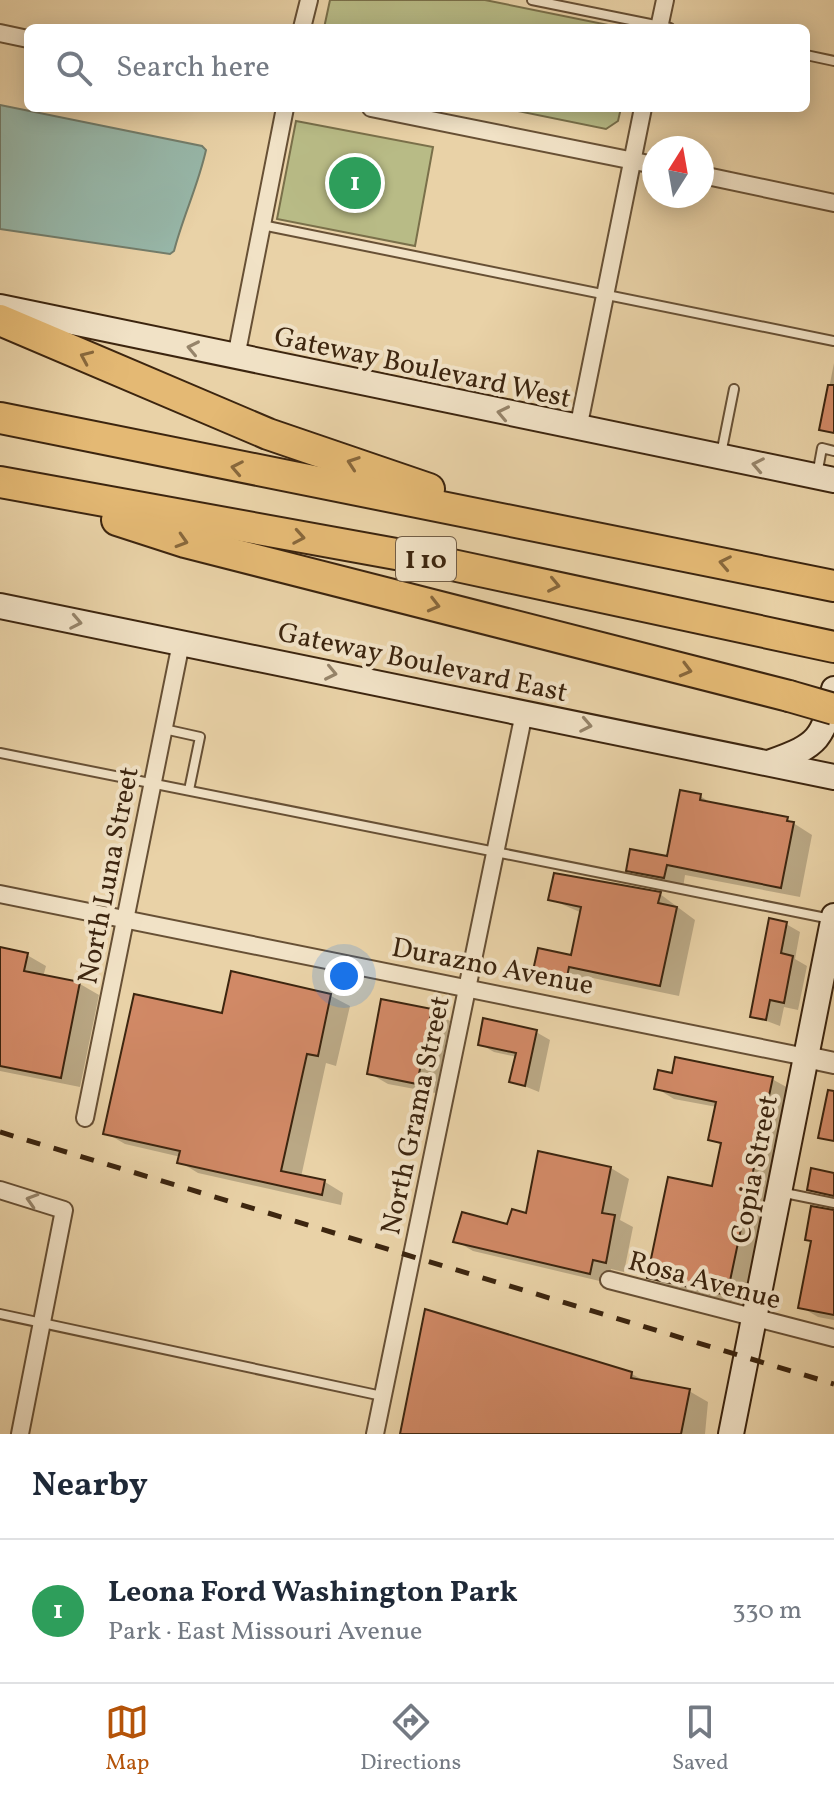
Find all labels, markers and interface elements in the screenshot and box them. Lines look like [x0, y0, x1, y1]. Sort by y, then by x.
search box [24, 24, 810, 112]
icon: search [52, 46, 96, 90]
text: Search here [116, 47, 270, 89]
north arrow [642, 136, 714, 208]
pin: 1 [329, 153, 381, 213]
street label: Gateway Boulevard West [270, 318, 575, 419]
one-way arrow [187, 340, 201, 357]
one-way arrow [80, 350, 94, 366]
one-way arrow [496, 405, 510, 422]
one-way arrow [347, 457, 361, 473]
one-way arrow [751, 457, 764, 474]
one-way arrow [230, 460, 244, 477]
one-way arrow [292, 527, 306, 544]
one-way arrow [175, 532, 189, 548]
road number: I 10 [396, 537, 456, 581]
one-way arrow [719, 556, 732, 573]
one-way arrow [548, 576, 561, 593]
one-way arrow [427, 596, 440, 613]
one-way arrow [70, 612, 83, 629]
street label: Gateway Boulevard East [274, 614, 571, 713]
one-way arrow [678, 661, 692, 677]
one-way arrow [325, 664, 338, 681]
one-way arrow [579, 716, 592, 733]
street label: North Luna Street [69, 763, 150, 987]
street label: Durazno Avenue [388, 929, 597, 1006]
your location [324, 956, 364, 996]
street label: North Grama Street [372, 992, 461, 1239]
street label: Copia Street [722, 1092, 789, 1247]
one-way arrow [25, 1193, 39, 1209]
street label: Rosa Avenue [624, 1242, 785, 1321]
text: Nearby [32, 1463, 148, 1510]
text: Leona Ford Washington Park [108, 1572, 518, 1614]
text: 1 [53, 1593, 63, 1629]
text: 330 m [732, 1593, 802, 1629]
text: Park · East Missouri Avenue [108, 1614, 422, 1650]
tab: Map [105, 1700, 149, 1779]
tab: Directions [360, 1700, 461, 1779]
tab: Saved [672, 1700, 729, 1779]

